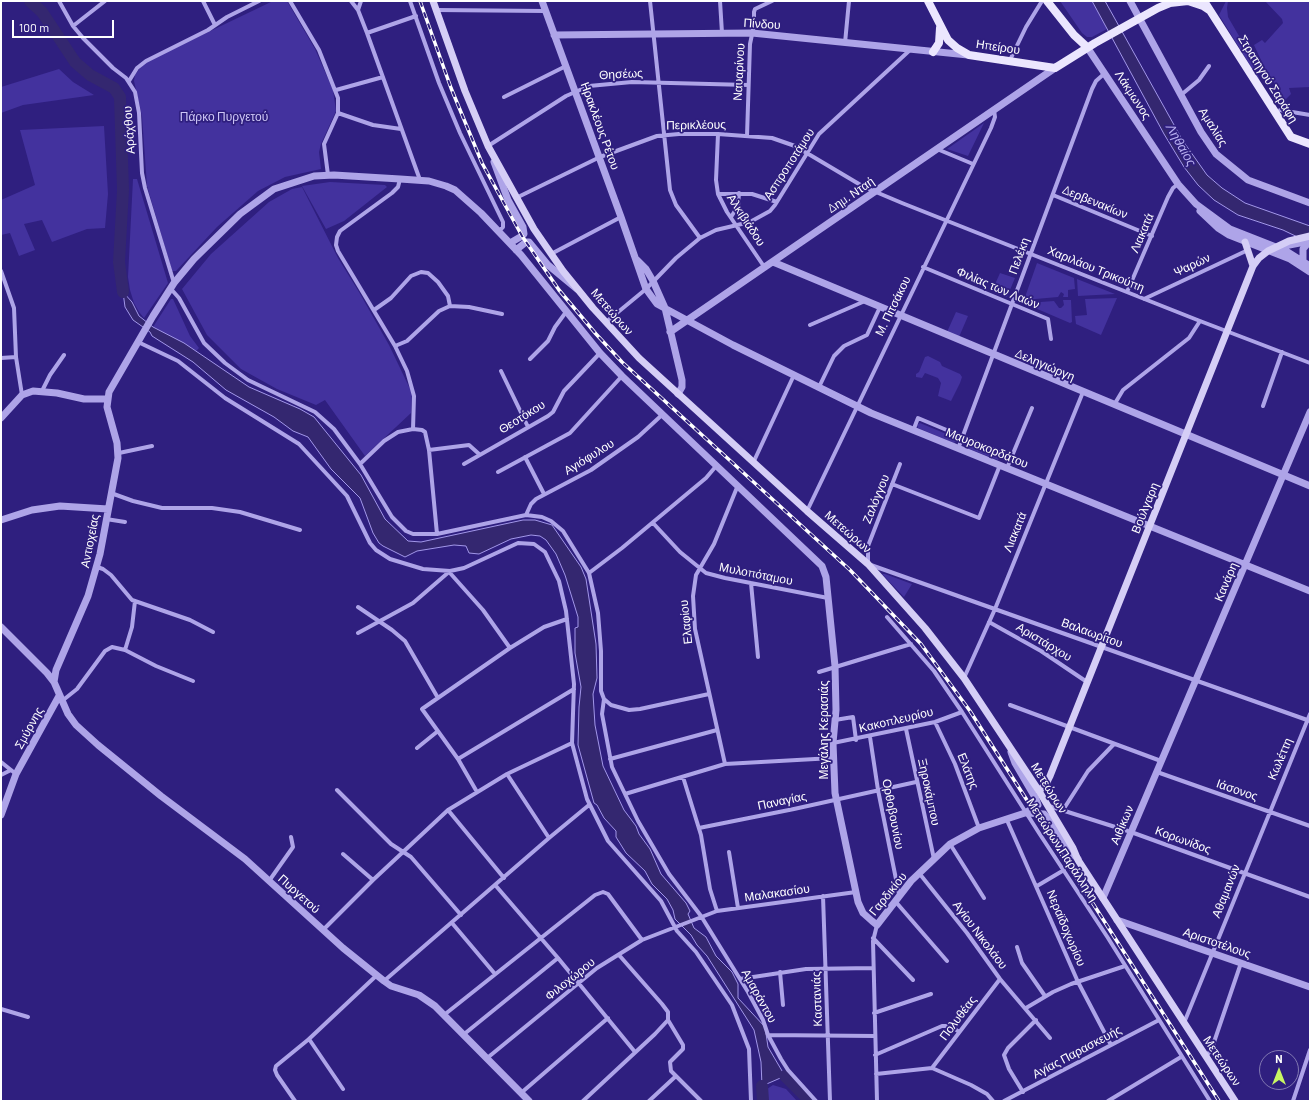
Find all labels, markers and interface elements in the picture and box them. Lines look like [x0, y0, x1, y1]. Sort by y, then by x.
scale bar [14, 12, 116, 38]
street label: Πίνδου [743, 16, 781, 32]
text: 100 m [19, 20, 49, 34]
street label: Στρατηγού Σαράφη [1235, 32, 1301, 126]
street label: Ηπείρου [975, 37, 1021, 57]
street label: Ναυαρίνου [730, 43, 748, 101]
street label: Θησέως [599, 66, 643, 82]
street label: Λάκμωνος [1112, 68, 1154, 122]
street label: Ηρακλέους Ρέτου [577, 80, 623, 172]
street label: Αμαλίας [1196, 105, 1230, 149]
street label: Αράχθου [120, 106, 138, 154]
park label: Πάρκο Πυργετού [180, 110, 268, 124]
street label: Περικλέους [666, 117, 726, 133]
water label: Ληθαίος [1163, 121, 1199, 169]
street label: Ασπροποτάμου [761, 126, 817, 202]
street label: Δημ. Νταή [825, 174, 877, 216]
street label: Δερβενακίων [1060, 182, 1130, 222]
street label: Αλκιβιάδου [724, 191, 768, 249]
street label: Λιακατά [1127, 211, 1157, 255]
street label: Πελέκη [1006, 236, 1032, 276]
street label: Χαριλάου Τρικούπη [1045, 243, 1147, 295]
street label: Ψαρών [1171, 250, 1213, 280]
street label: Φιλίας των Λαών [954, 264, 1042, 312]
street label: Μ. Πιτσάκου [872, 274, 914, 338]
street label: Μετεώρων [588, 286, 636, 338]
street label: Δεληγιώργη [1013, 346, 1077, 384]
street label: Θεοτόκου [496, 397, 548, 437]
street label: Μαυροκορδάτου [944, 425, 1030, 471]
street label: Αγιόφυλου [561, 436, 617, 478]
street label: Ζαλόγγου [860, 472, 892, 526]
street label: Βούλγαρη [1128, 480, 1162, 536]
street label: Μετεώρων [822, 508, 874, 556]
street label: Λιακατά [1000, 510, 1030, 554]
street label: Αντιοχείας [78, 513, 102, 569]
street label: Μυλοπόταμου [718, 560, 794, 588]
street label: Κανάρη [1211, 560, 1241, 604]
street label: Ελαφίου [677, 599, 695, 645]
street label: Βαλαωρίτου [1059, 615, 1125, 651]
street label: Αριστάρχου [1014, 620, 1074, 664]
street label: Μεγάλης Κερασιάς [817, 680, 831, 780]
street label: Σμύρνης [12, 704, 46, 752]
street label: Κακοπλευρίου [857, 704, 935, 736]
street label: Κωλέττη [1265, 736, 1295, 782]
street label: Ελάτης [954, 751, 982, 791]
street label: Ξηροκάμπου [915, 757, 943, 827]
street label: Μετεώρων [1028, 760, 1070, 816]
street label: Ιάσονος [1214, 776, 1260, 804]
street label: Ορθοβουνίου [879, 778, 907, 850]
street label: Παναγίας [756, 789, 808, 813]
street label: Μετεώρων Παράλληλη [1023, 796, 1101, 904]
street label: Αιθίκων [1107, 803, 1137, 847]
street label: Κορωνίδος [1153, 823, 1213, 857]
street label: Αθαμανών [1209, 862, 1243, 920]
street label: Γαρδικίου [866, 869, 910, 919]
street label: Πυργετού [275, 872, 323, 916]
street label: Μαλακασίου [743, 881, 811, 905]
street label: Νεραϊδοχωρίου [1043, 888, 1089, 968]
street label: Αγίου Νικολάου [950, 898, 1010, 972]
street label: Αριστοτέλους [1181, 925, 1253, 961]
street label: Φιλοχώρου [542, 955, 598, 1003]
street label: Αμαράντου [738, 967, 780, 1025]
street label: Καστανιάς [809, 971, 825, 1027]
street label: Πολυθέας [937, 993, 979, 1043]
street label: Αγίας Παρασκευής [1030, 1022, 1124, 1082]
street label: Μετεώρων [1200, 1033, 1244, 1089]
north arrow [1259, 1050, 1299, 1090]
text: N [1275, 1052, 1283, 1065]

